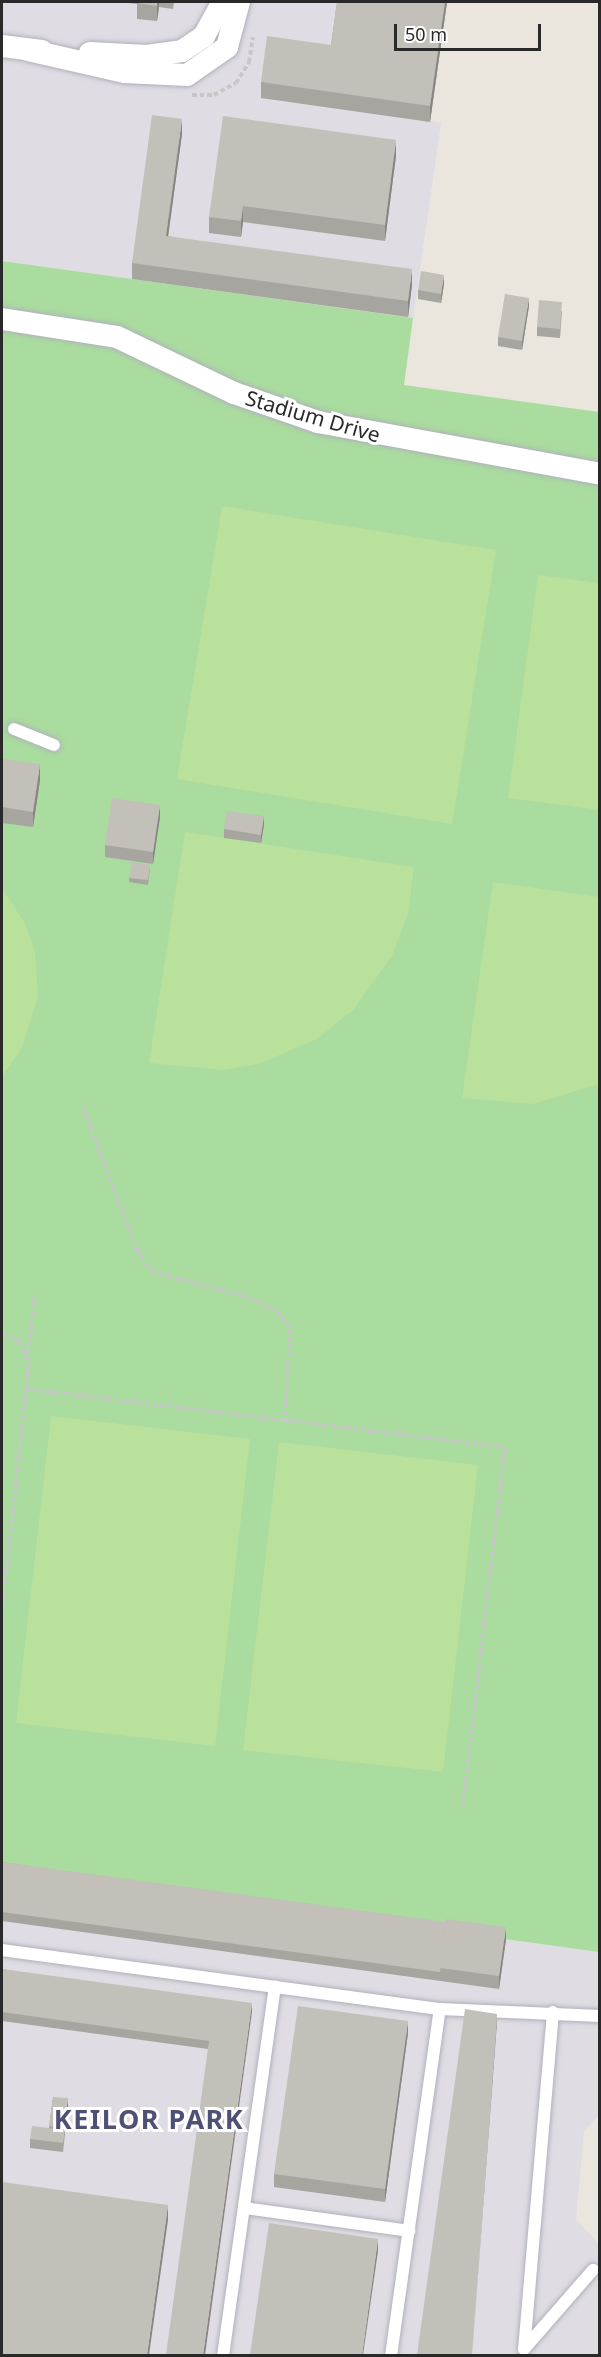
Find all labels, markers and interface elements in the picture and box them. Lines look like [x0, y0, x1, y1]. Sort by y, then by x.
scale bar [397, 12, 544, 50]
text: 50 m [405, 22, 447, 46]
street label: Stadium Drive [243, 385, 383, 447]
district label: KEILOR PARK [54, 2103, 244, 2135]

